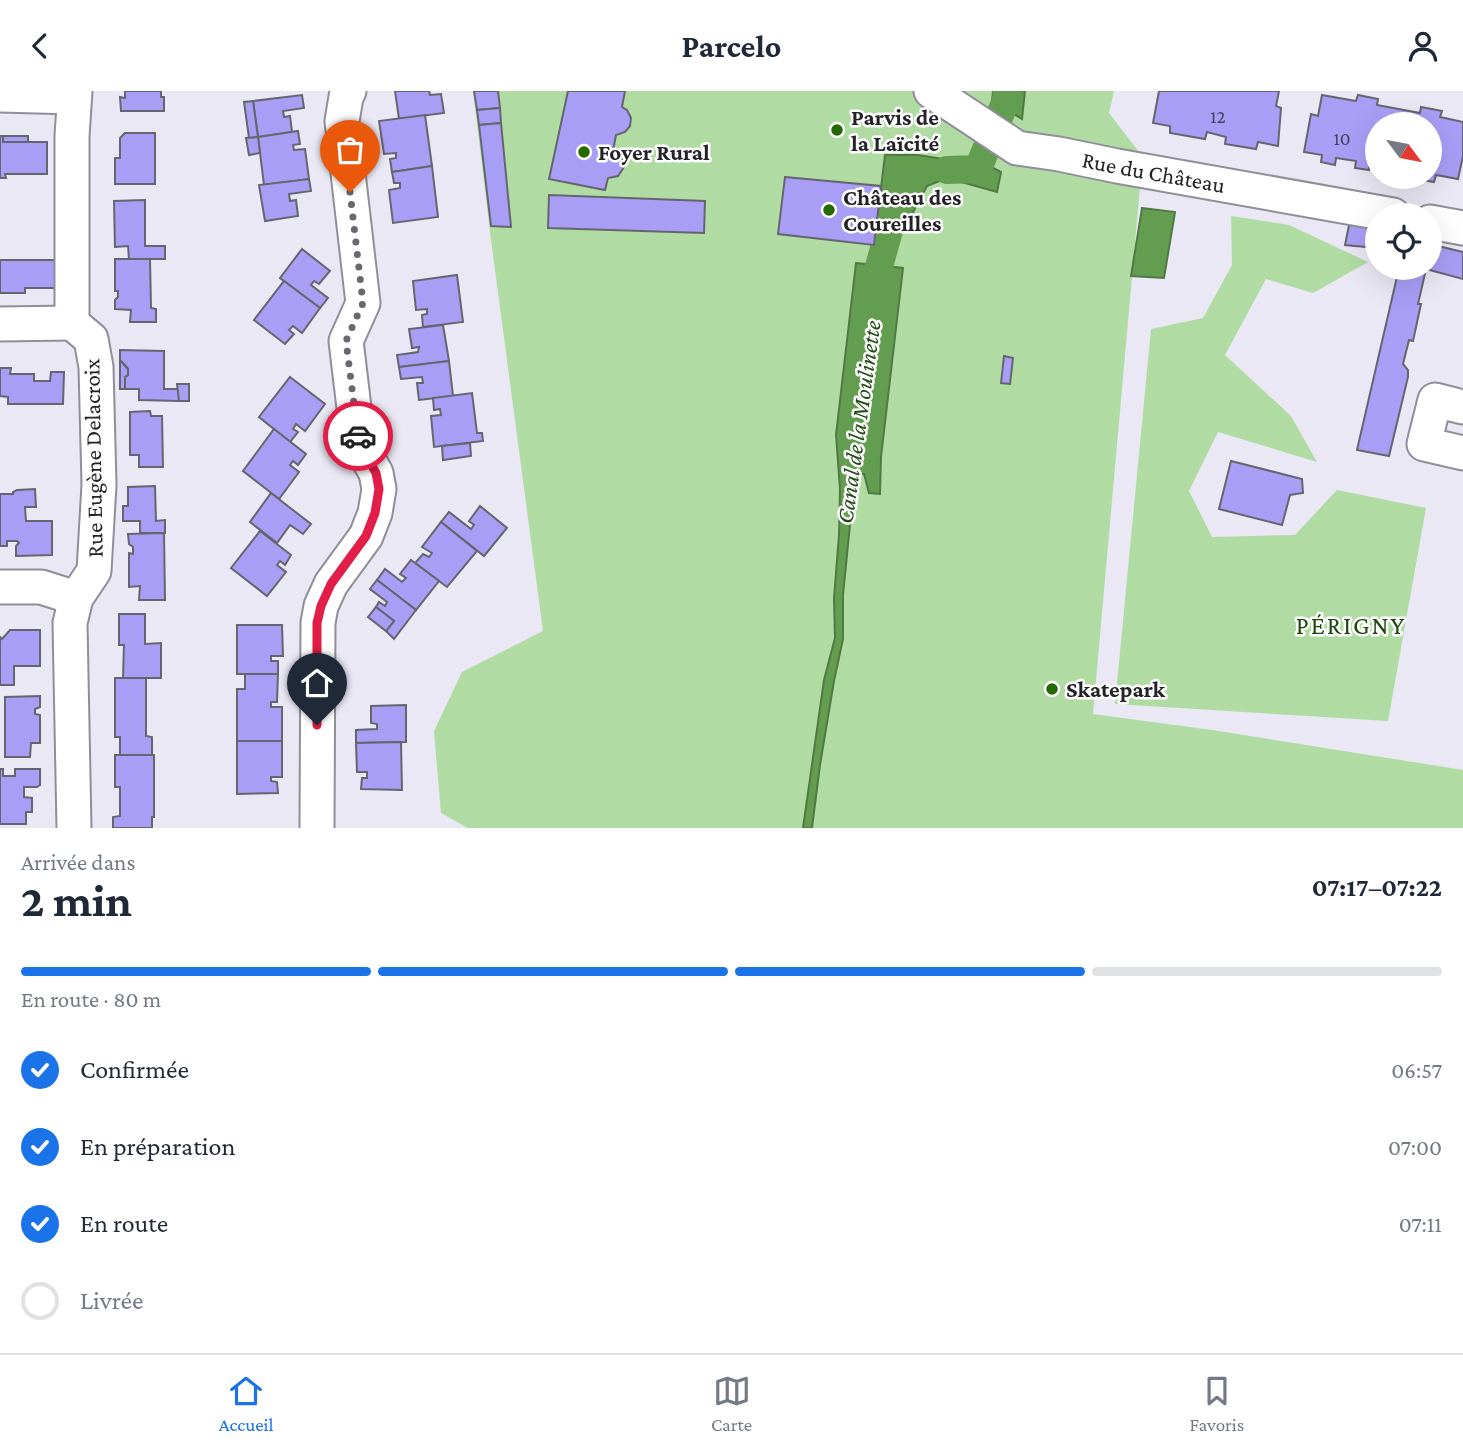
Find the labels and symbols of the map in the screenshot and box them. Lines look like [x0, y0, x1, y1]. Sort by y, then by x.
place label: Parvis de la Laïcité [851, 104, 940, 156]
house number: 12 [1210, 106, 1226, 127]
north arrow [1365, 112, 1442, 189]
pin [320, 120, 380, 192]
marker: Parvis de la Laïcité [829, 122, 845, 138]
house number: 10 [1333, 128, 1351, 149]
place label: Foyer Rural [598, 139, 710, 165]
marker: Foyer Rural [576, 144, 592, 160]
street label: Rue du Château [1080, 146, 1227, 198]
place label: Château des Coureilles [843, 184, 961, 236]
marker: Château des Coureilles [821, 202, 837, 218]
water label: Canal de la Moulinette [830, 319, 886, 525]
street label: Rue Eugène Delacroix [78, 358, 108, 558]
courier [323, 401, 393, 471]
district label: PÉRIGNY [1296, 611, 1406, 640]
pin [287, 653, 347, 725]
place label: Skatepark [1066, 676, 1166, 702]
marker: Skatepark [1044, 681, 1060, 697]

